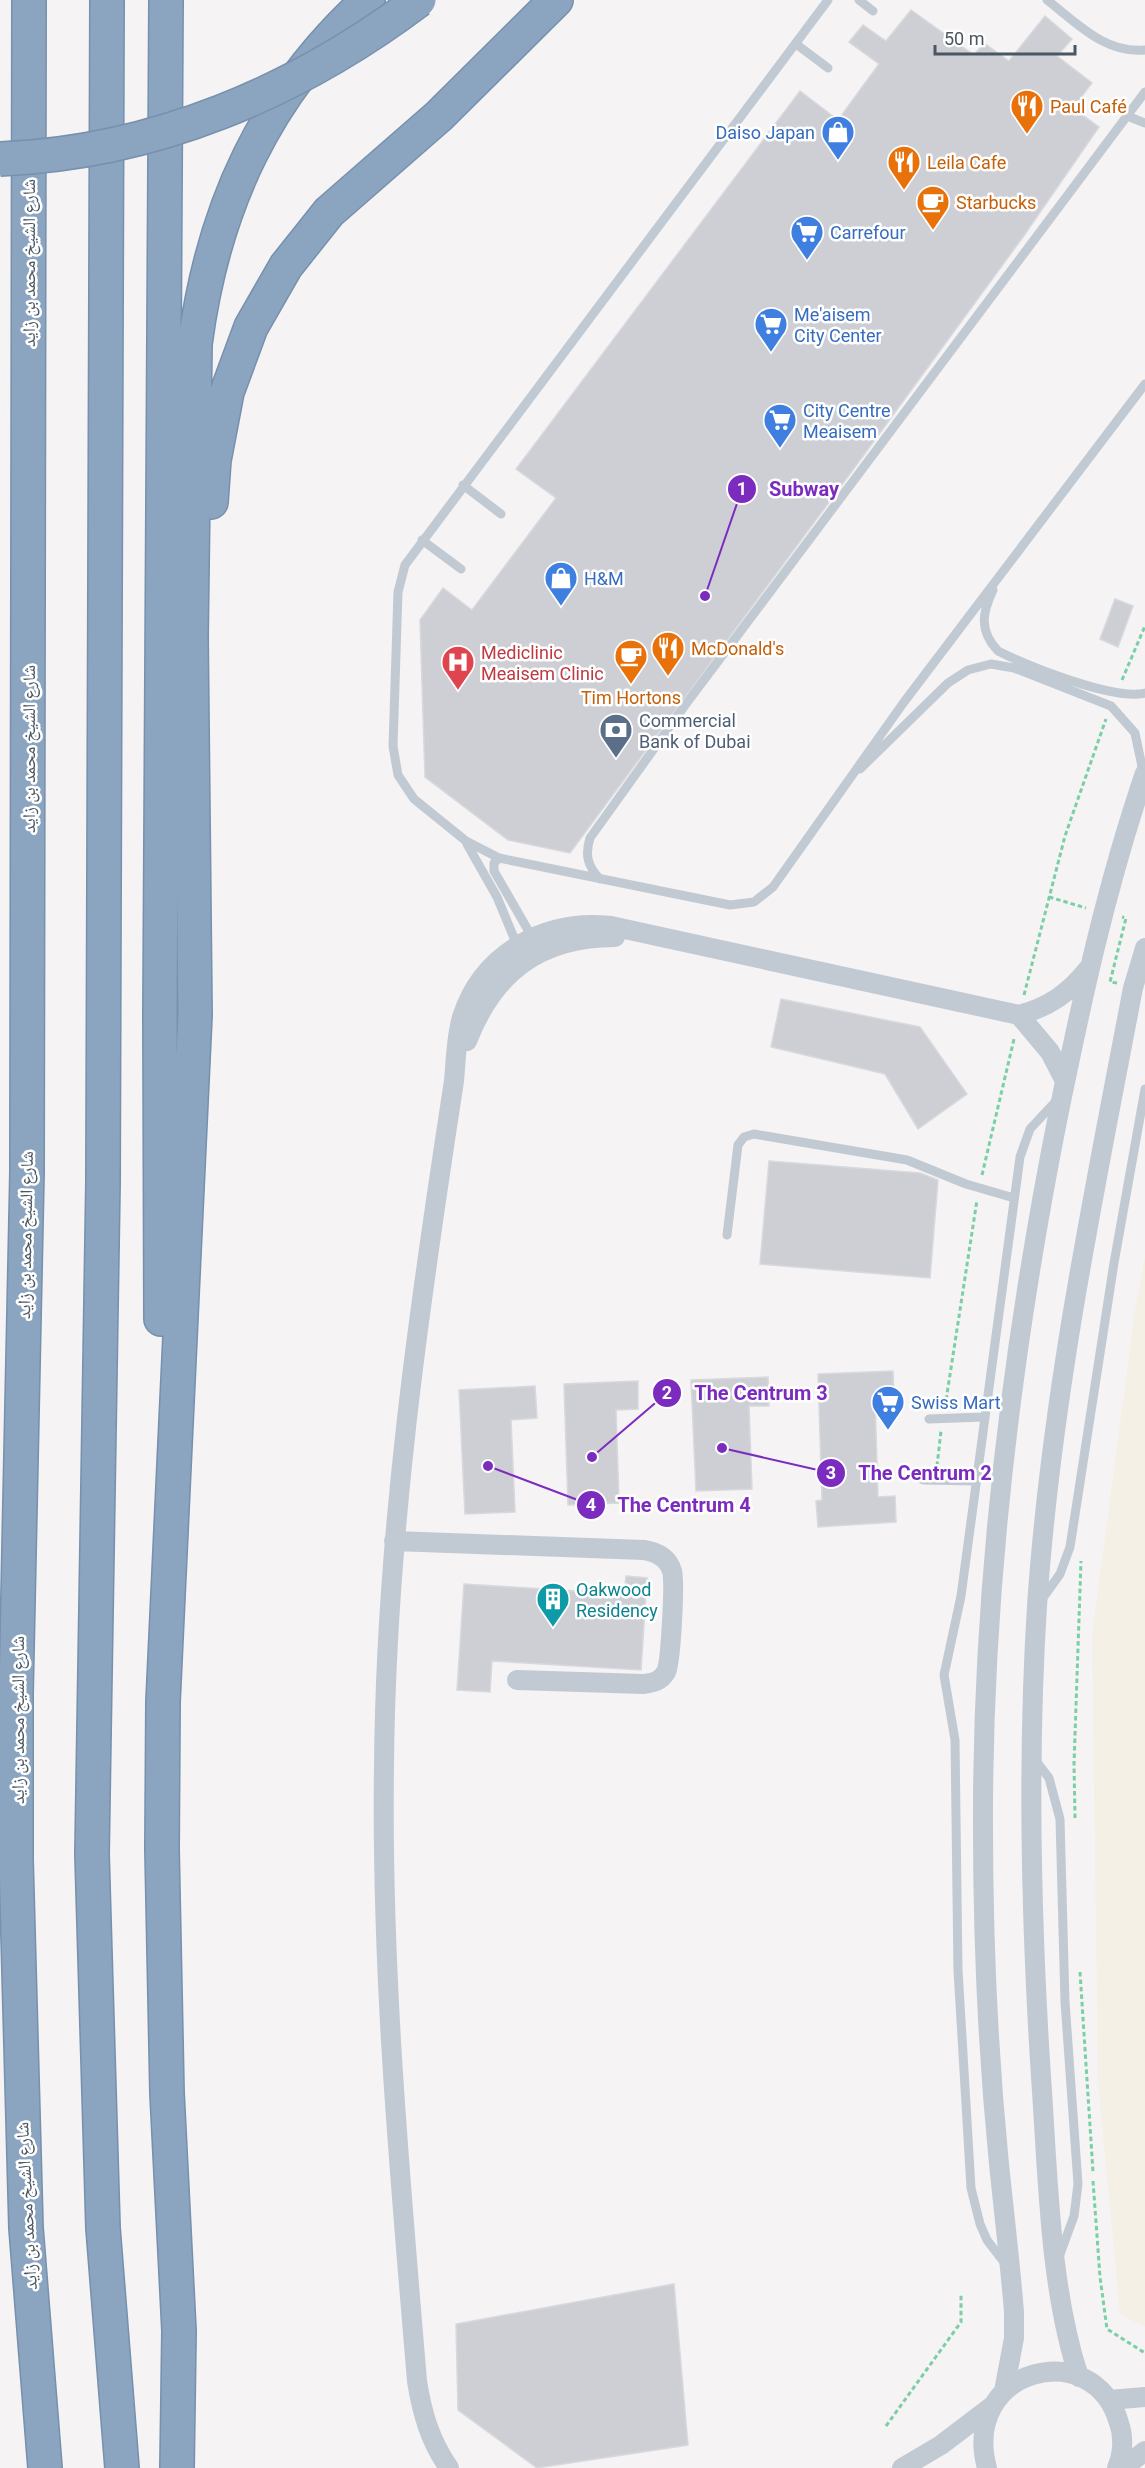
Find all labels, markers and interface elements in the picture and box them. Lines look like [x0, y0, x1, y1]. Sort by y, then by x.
scale bar [935, 18, 1074, 56]
text: 50 m [944, 28, 984, 49]
restaurant icon: Paul Café [1009, 88, 1045, 135]
place label: Paul Café [1050, 96, 1127, 117]
shop icon: Daiso Japan [820, 114, 856, 161]
place label: Daiso Japan [715, 122, 815, 143]
restaurant icon: Leila Cafe [886, 144, 922, 191]
place label: Leila Cafe [927, 152, 1006, 173]
street label: شارع الشيخ محمد بن زايد [18, 179, 41, 347]
cafe icon: Starbucks [915, 184, 951, 231]
place label: Starbucks [956, 192, 1036, 213]
supermarket icon: Carrefour [789, 214, 825, 261]
place label: Carrefour [830, 222, 906, 243]
place label: Me'aisem City Center [794, 304, 882, 346]
supermarket icon: Me'aisem City Center [753, 306, 789, 353]
place label: City Centre Meaisem [803, 400, 891, 442]
supermarket icon: City Centre Meaisem [762, 402, 798, 449]
callout: Subway [727, 470, 851, 508]
text: Subway [769, 477, 840, 501]
text: 1 [737, 478, 747, 499]
shop icon: H&M [543, 560, 579, 607]
place label: H&M [584, 568, 624, 589]
restaurant icon: McDonald's [650, 630, 686, 677]
cafe icon: Tim Hortons [613, 638, 649, 685]
place label: McDonald's [691, 638, 784, 659]
place label: Mediclinic Meaisem Clinic [481, 642, 604, 684]
hospital icon: Mediclinic Meaisem Clinic [440, 644, 476, 691]
street label: شارع الشيخ محمد بن زايد [18, 665, 41, 833]
place label: Tim Hortons [581, 687, 681, 708]
place label: Commercial Bank of Dubai [639, 710, 751, 752]
bank icon: Commercial Bank of Dubai [598, 712, 634, 759]
street label: شارع الشيخ محمد بن زايد [13, 1151, 39, 1319]
callout: The Centrum 3 [652, 1374, 840, 1412]
text: The Centrum 3 [694, 1381, 828, 1405]
text: 2 [662, 1382, 672, 1403]
supermarket icon: Swiss Mart [870, 1384, 906, 1431]
place label: Swiss Mart [911, 1392, 1001, 1413]
callout: The Centrum 2 [816, 1454, 1004, 1492]
text: The Centrum 2 [858, 1461, 992, 1485]
text: 3 [826, 1462, 836, 1483]
callout: The Centrum 4 [576, 1486, 763, 1524]
text: The Centrum 4 [617, 1493, 751, 1517]
text: 4 [586, 1494, 596, 1515]
place label: Oakwood Residency [576, 1579, 658, 1621]
building icon: Oakwood Residency [535, 1581, 571, 1628]
street label: شارع الشيخ محمد بن زايد [7, 1636, 30, 1804]
street label: شارع الشيخ محمد بن زايد [11, 2121, 43, 2291]

